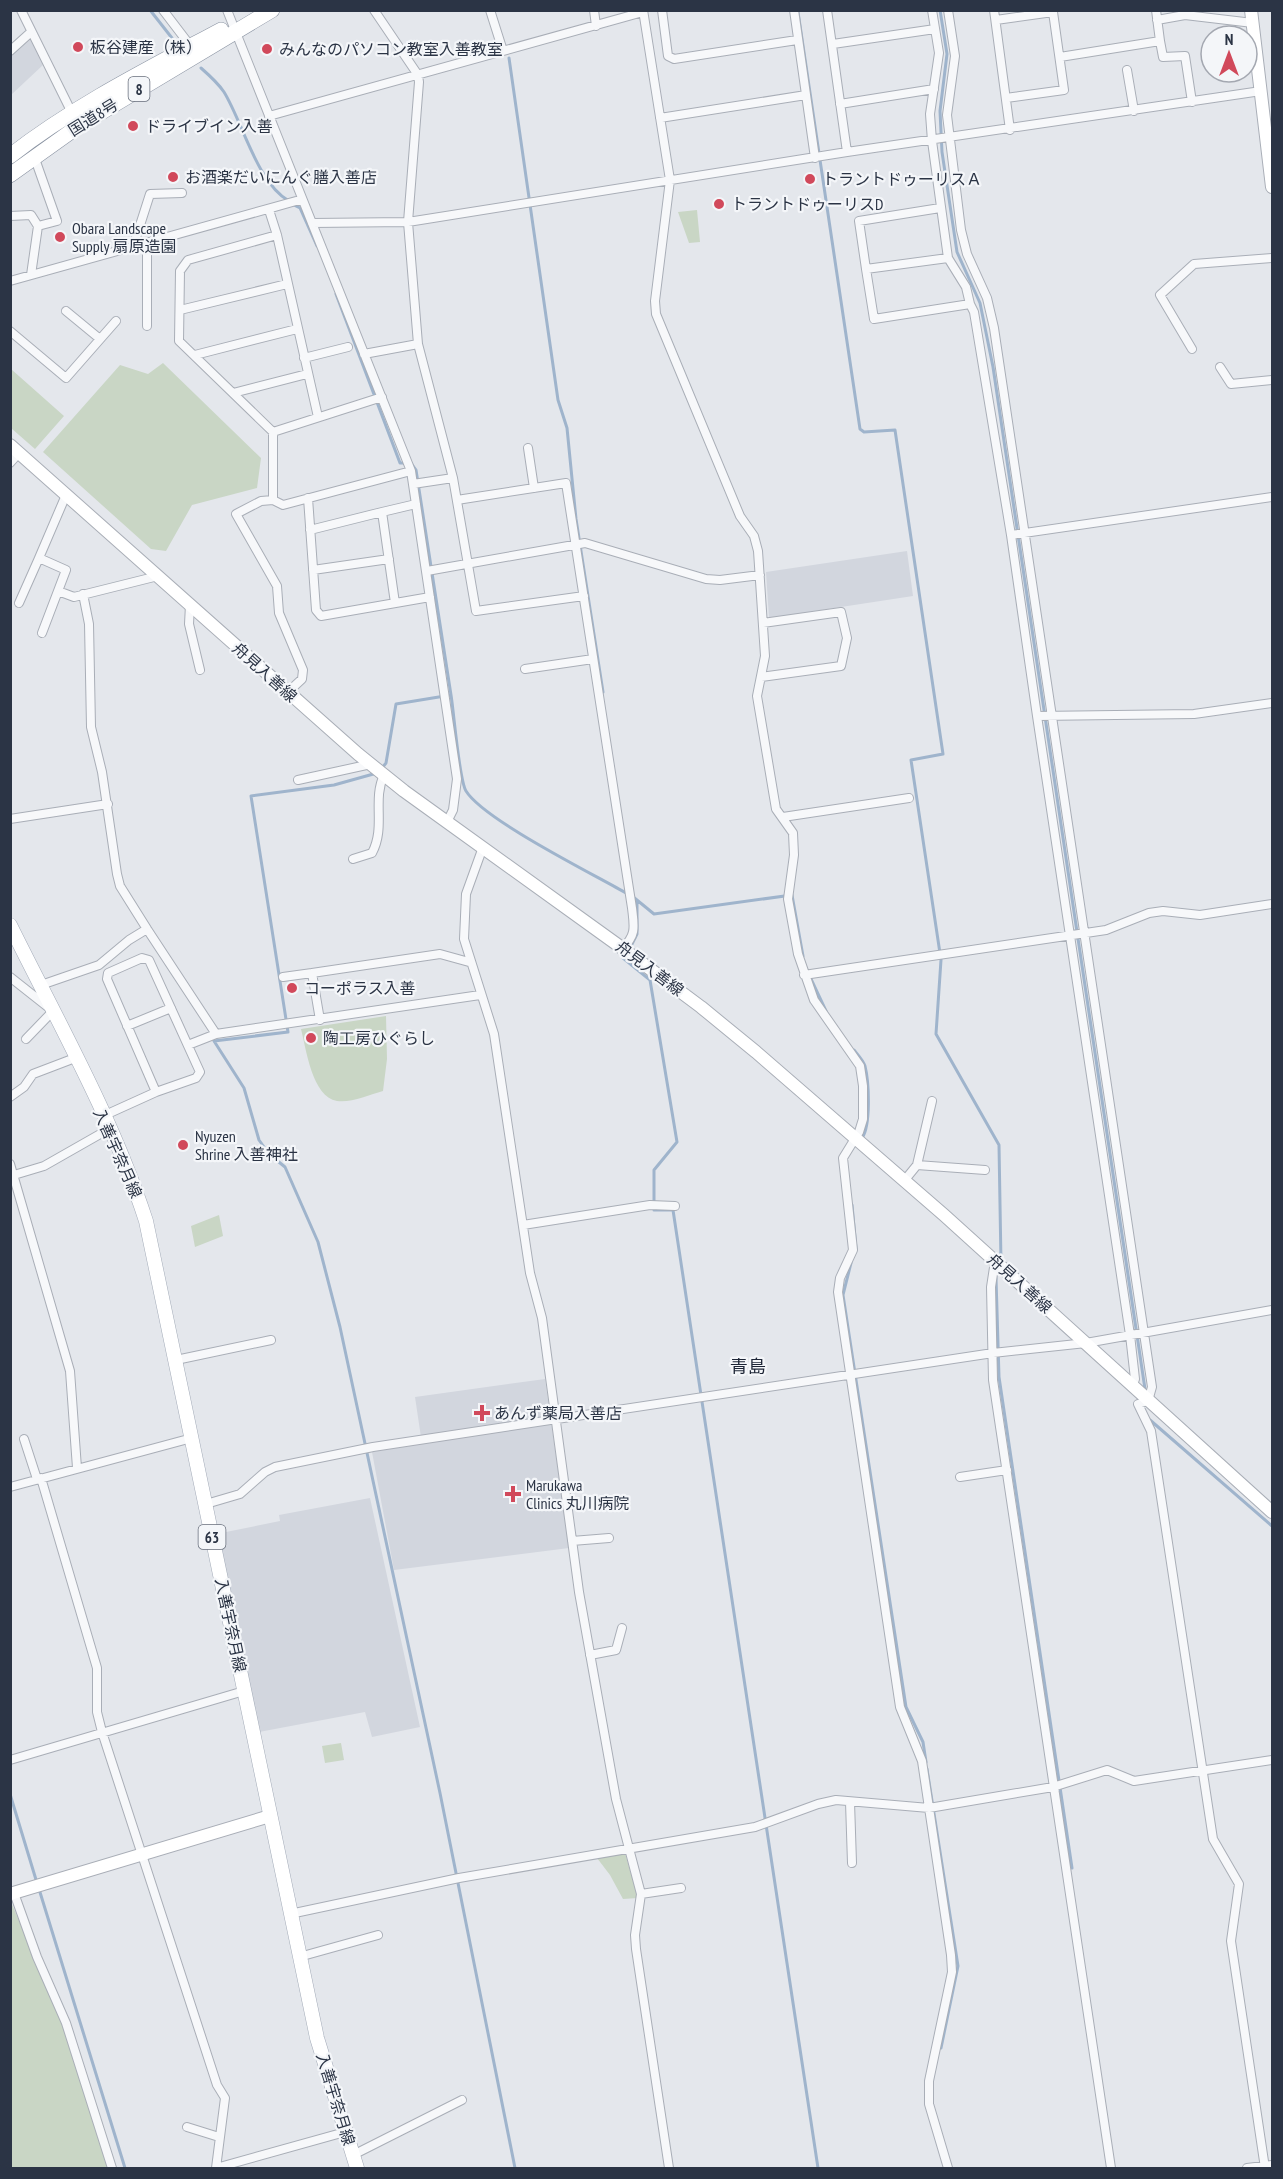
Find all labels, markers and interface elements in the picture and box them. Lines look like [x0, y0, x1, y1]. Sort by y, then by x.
north arrow [1199, 24, 1259, 84]
text: N [1225, 29, 1233, 49]
place label: 板谷建産（株） [90, 37, 202, 57]
place label: みんなのパソコン教室入善教室 [279, 39, 503, 59]
marker: 板谷建産（株） [71, 40, 85, 54]
marker: みんなのパソコン教室入善教室 [260, 42, 274, 56]
road number: 8 [128, 77, 150, 101]
street label: 国道8号 [64, 94, 122, 140]
place label: ドライブイン入善 [145, 116, 273, 136]
marker: ドライブイン入善 [126, 119, 140, 133]
place label: お酒楽だいにんぐ膳入善店 [185, 167, 377, 187]
place label: トラントドゥーリスＡ [822, 169, 982, 189]
marker: お酒楽だいにんぐ膳入善店 [166, 170, 180, 184]
marker: トラントドゥーリスＡ [803, 172, 817, 186]
place label: トラントドゥーリスD [731, 194, 883, 214]
marker: トラントドゥーリスD [712, 197, 726, 211]
place label: Obara Landscape Supply 扇原造園 [72, 218, 176, 256]
marker: Obara Landscape Supply 扇原造園 [53, 230, 67, 244]
street label: 舟見入善線 [229, 638, 301, 706]
street label: 舟見入善線 [612, 936, 688, 1000]
place label: コーポラス入善 [304, 978, 416, 998]
marker: コーポラス入善 [285, 981, 299, 995]
place label: 陶工房ひぐらし [323, 1028, 435, 1048]
marker: 陶工房ひぐらし [304, 1031, 318, 1045]
street label: 入善宇奈月線 [89, 1105, 147, 1201]
place label: Nyuzen Shrine 入善神社 [195, 1126, 298, 1164]
marker: Nyuzen Shrine 入善神社 [176, 1138, 190, 1152]
street label: 舟見入善線 [984, 1249, 1056, 1317]
district label: 青島 [730, 1355, 766, 1378]
place label: あんず薬局入善店 [494, 1403, 622, 1423]
marker: あんず薬局入善店 [475, 1406, 489, 1420]
place label: Marukawa Clinics 丸川病院 [526, 1475, 630, 1513]
marker: Marukawa Clinics 丸川病院 [504, 1485, 522, 1503]
road number: 63 [198, 1525, 226, 1549]
street label: 入善宇奈月線 [211, 1576, 251, 1674]
street label: 入善宇奈月線 [312, 2050, 360, 2148]

